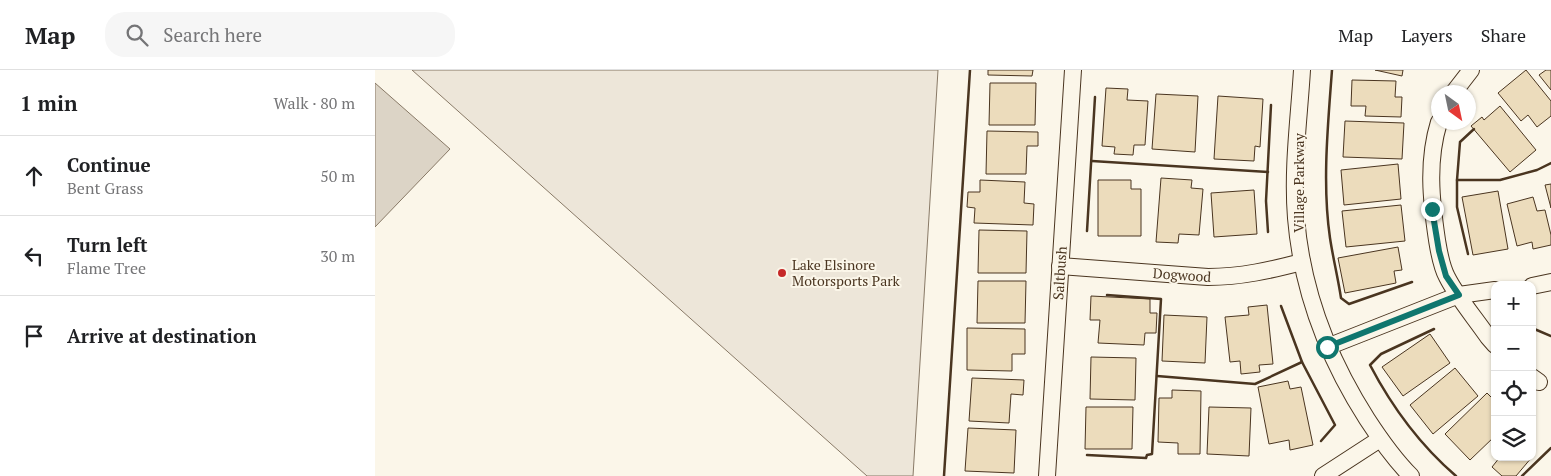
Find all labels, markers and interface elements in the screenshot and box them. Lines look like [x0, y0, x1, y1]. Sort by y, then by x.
search box [105, 12, 455, 57]
text: Map [25, 19, 75, 51]
icon: search [123, 21, 151, 49]
text: Search here [163, 22, 262, 47]
text: Map [1338, 23, 1373, 47]
text: Layers [1401, 23, 1453, 47]
text: Share [1481, 23, 1526, 47]
north arrow [1431, 85, 1476, 130]
text: 1 min [20, 89, 77, 117]
text: Walk · 80 m [274, 92, 355, 114]
street label: Village Parkway [1289, 132, 1308, 233]
text: Continue [67, 152, 151, 177]
icon: ahead [20, 162, 48, 190]
text: 50 m [320, 165, 355, 187]
text: Bent Grass [67, 177, 143, 199]
route end [1421, 198, 1444, 221]
text: Turn left [67, 232, 148, 257]
icon: left [20, 242, 48, 270]
text: 30 m [320, 245, 355, 267]
street label: Saltbush [1048, 245, 1071, 301]
place label: Lake Elsinore Motorsports Park [792, 255, 901, 290]
text: Flame Tree [67, 257, 146, 279]
street label: Dogwood [1152, 263, 1212, 286]
marker: Lake Elsinore Motorsports Park [776, 267, 788, 279]
map controls [1491, 281, 1536, 461]
button: + [1491, 281, 1536, 326]
icon: arrive [20, 322, 48, 350]
text: Arrive at destination [67, 323, 256, 348]
button: − [1491, 326, 1536, 371]
route start [1316, 336, 1339, 359]
button: locate [1491, 371, 1536, 416]
button: layers [1491, 416, 1536, 461]

